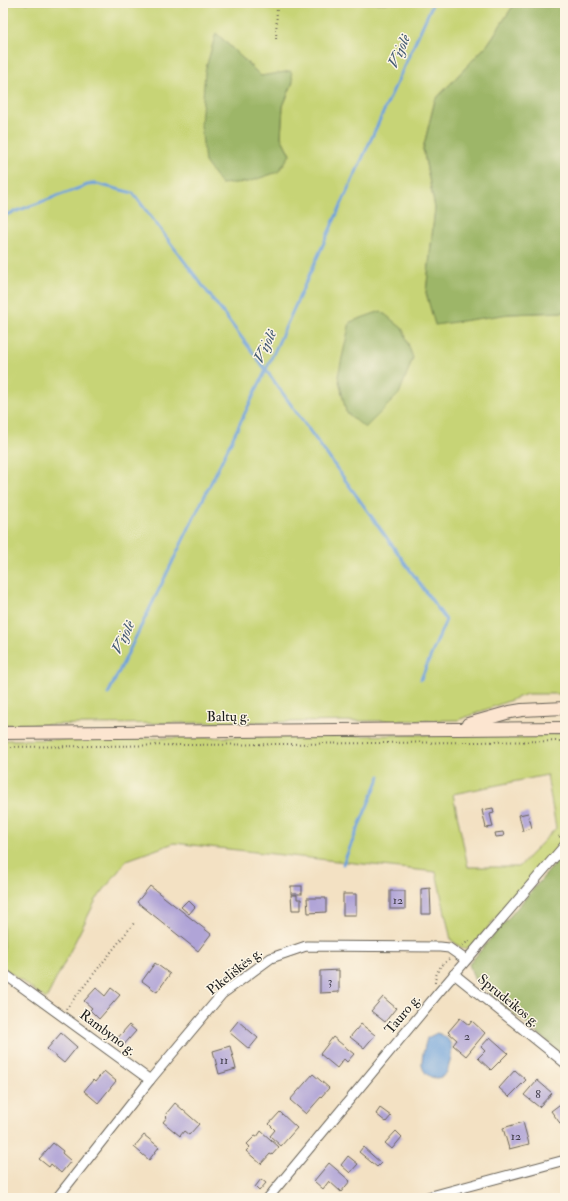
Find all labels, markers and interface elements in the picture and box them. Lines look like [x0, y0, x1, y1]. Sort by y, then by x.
water label: Vijolė [384, 31, 416, 71]
water label: Vijolė [250, 326, 282, 366]
water label: Vijolė [107, 617, 140, 657]
street label: Baltų g. [207, 708, 250, 725]
house number: 12 [393, 893, 403, 908]
street label: Pikeliškės g. [203, 944, 265, 999]
street label: Sprudeikos g. [474, 970, 543, 1031]
house number: 3 [328, 974, 332, 989]
street label: Tauro g. [381, 991, 424, 1037]
street label: Rambyno g. [76, 1006, 139, 1060]
house number: 2 [464, 1029, 470, 1044]
house number: 11 [220, 1053, 228, 1068]
house number: 8 [535, 1087, 541, 1102]
house number: 12 [511, 1129, 521, 1144]

